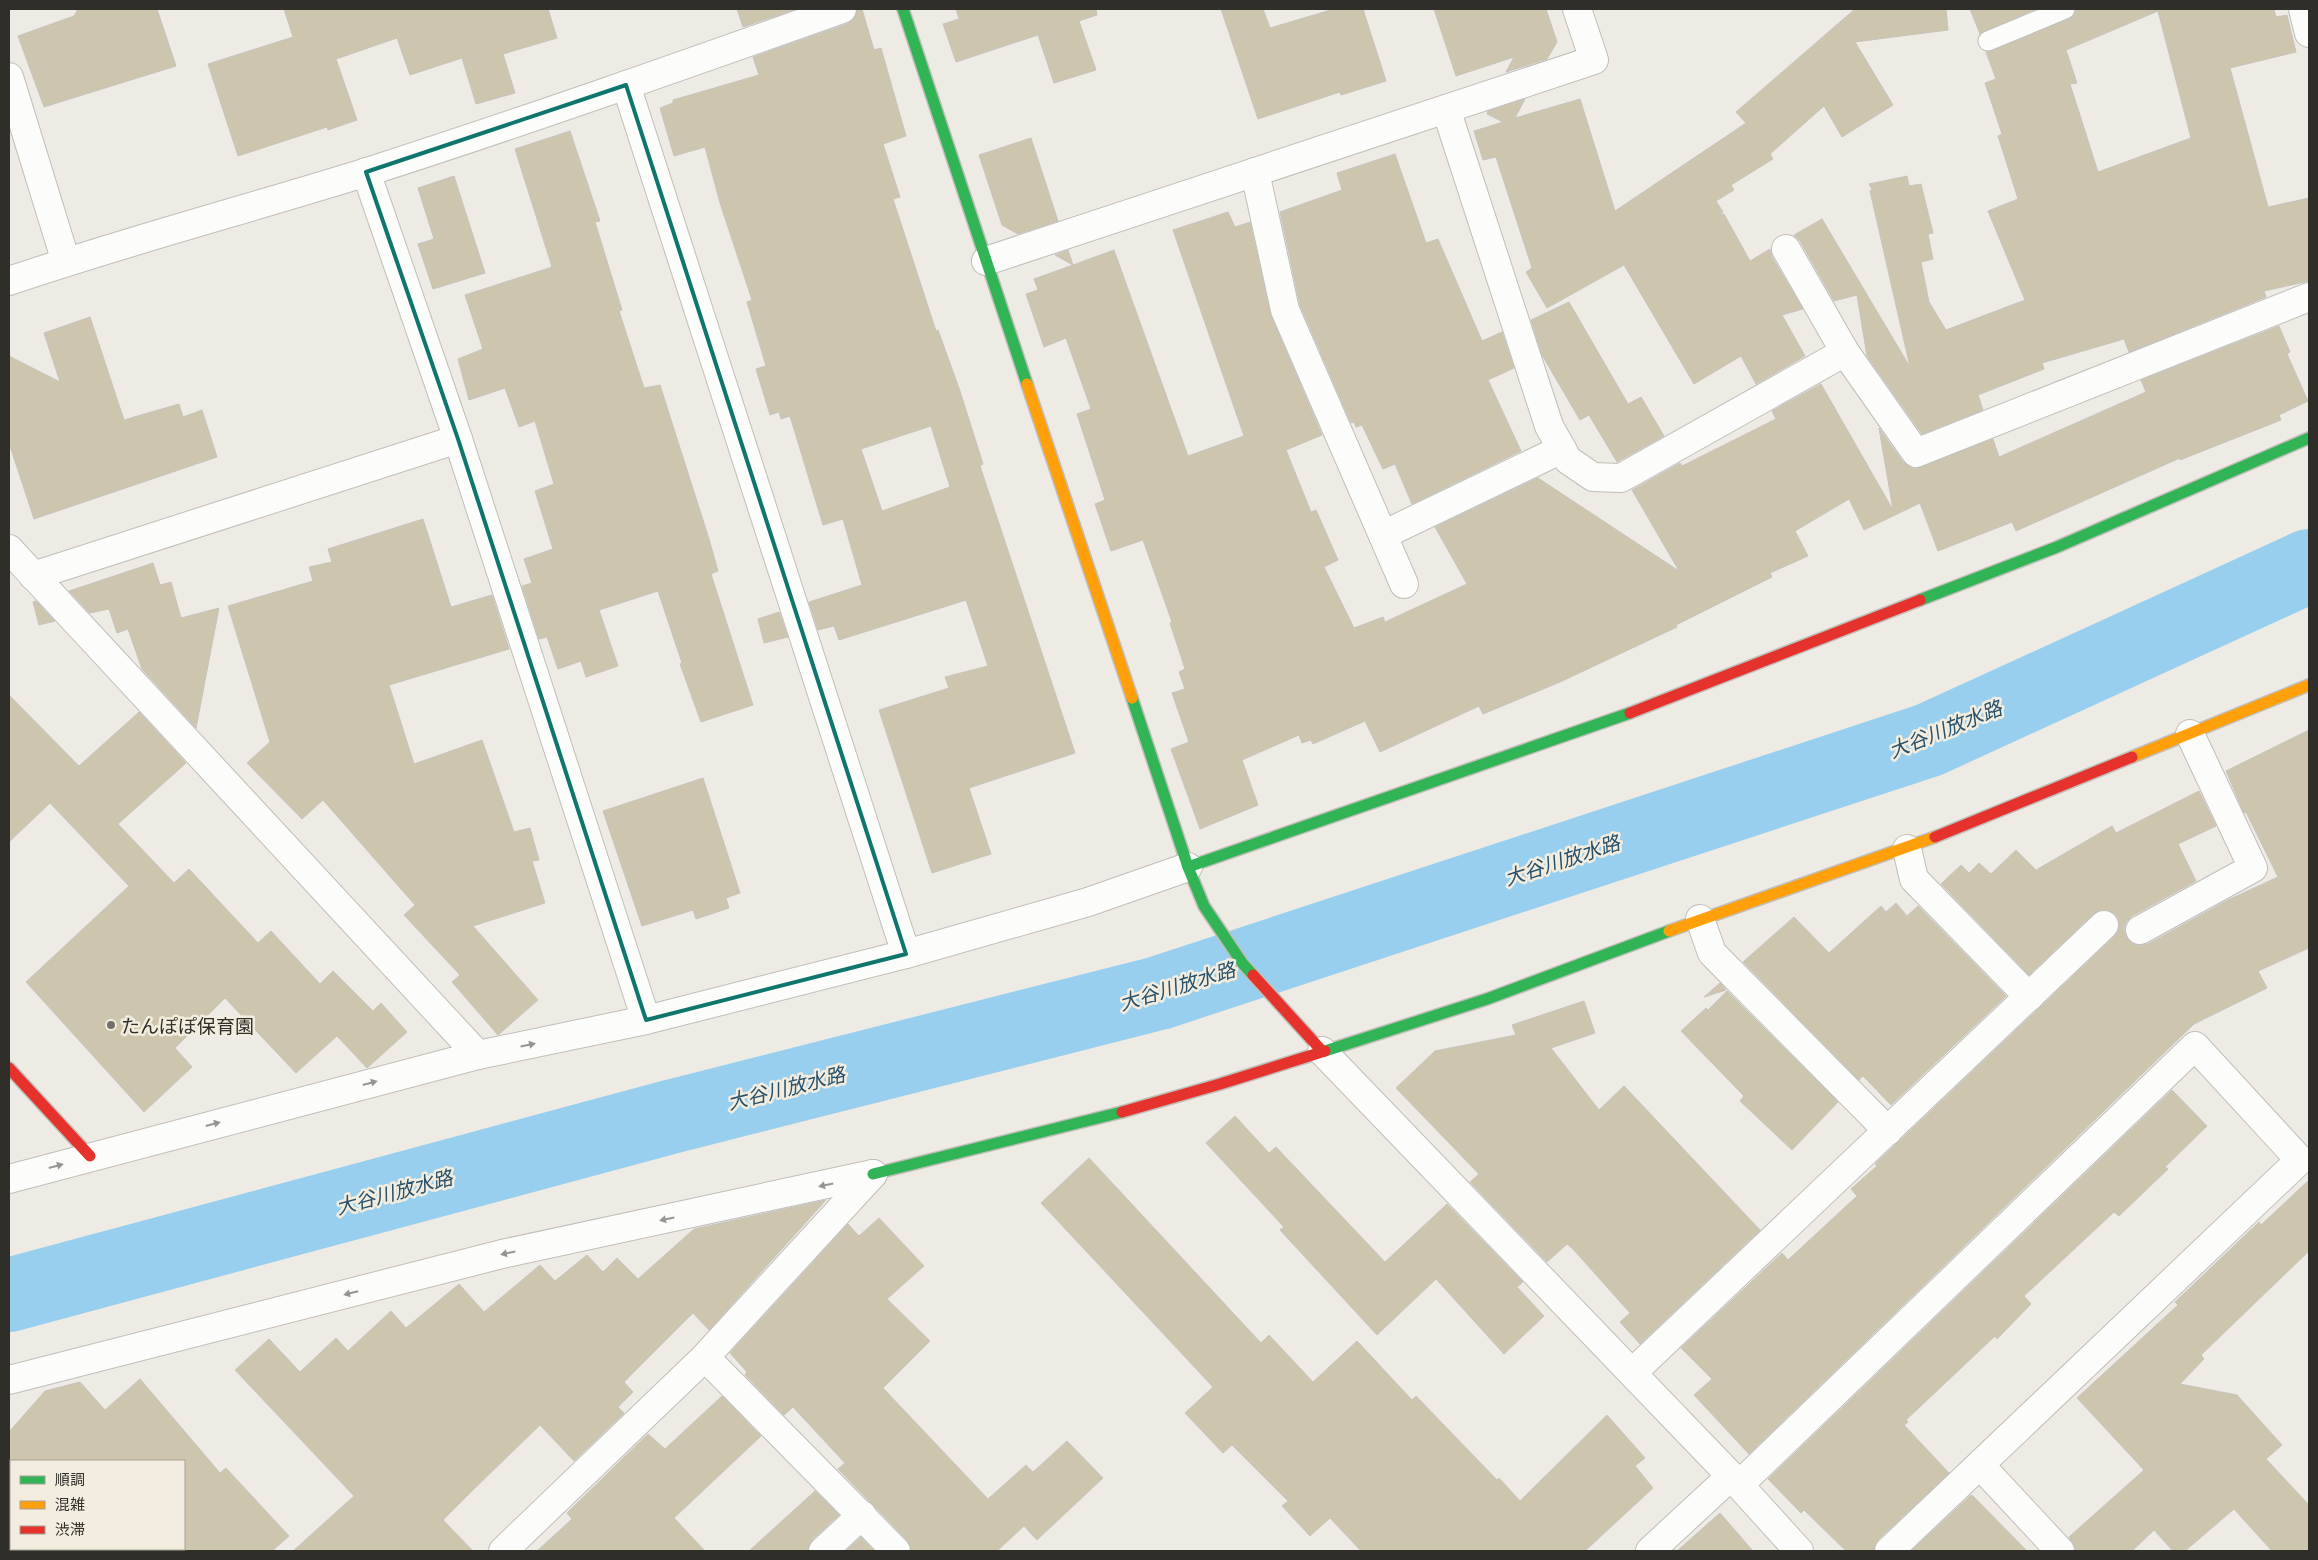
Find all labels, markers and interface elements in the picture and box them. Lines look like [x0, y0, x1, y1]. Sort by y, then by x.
water label: 大谷川放水路 [1884, 691, 2008, 766]
water label: 大谷川放水路 [1500, 826, 1626, 893]
water label: 大谷川放水路 [1115, 953, 1241, 1018]
place label: たんぽぽ保育園 [121, 1011, 254, 1040]
marker: たんぽぽ保育園 [105, 1019, 117, 1031]
one-way arrow [520, 1041, 536, 1049]
water label: 大谷川放水路 [724, 1058, 850, 1118]
one-way arrow [363, 1079, 378, 1087]
one-way arrow [205, 1120, 220, 1128]
one-way arrow [48, 1161, 63, 1169]
water label: 大谷川放水路 [332, 1161, 458, 1223]
one-way arrow [817, 1181, 833, 1189]
one-way arrow [659, 1215, 675, 1223]
one-way arrow [501, 1249, 516, 1257]
one-way arrow [343, 1289, 358, 1297]
legend [10, 1460, 185, 1550]
text: 順調 [55, 1468, 85, 1491]
text: 混雑 [55, 1493, 85, 1516]
text: 渋滞 [55, 1518, 85, 1541]

